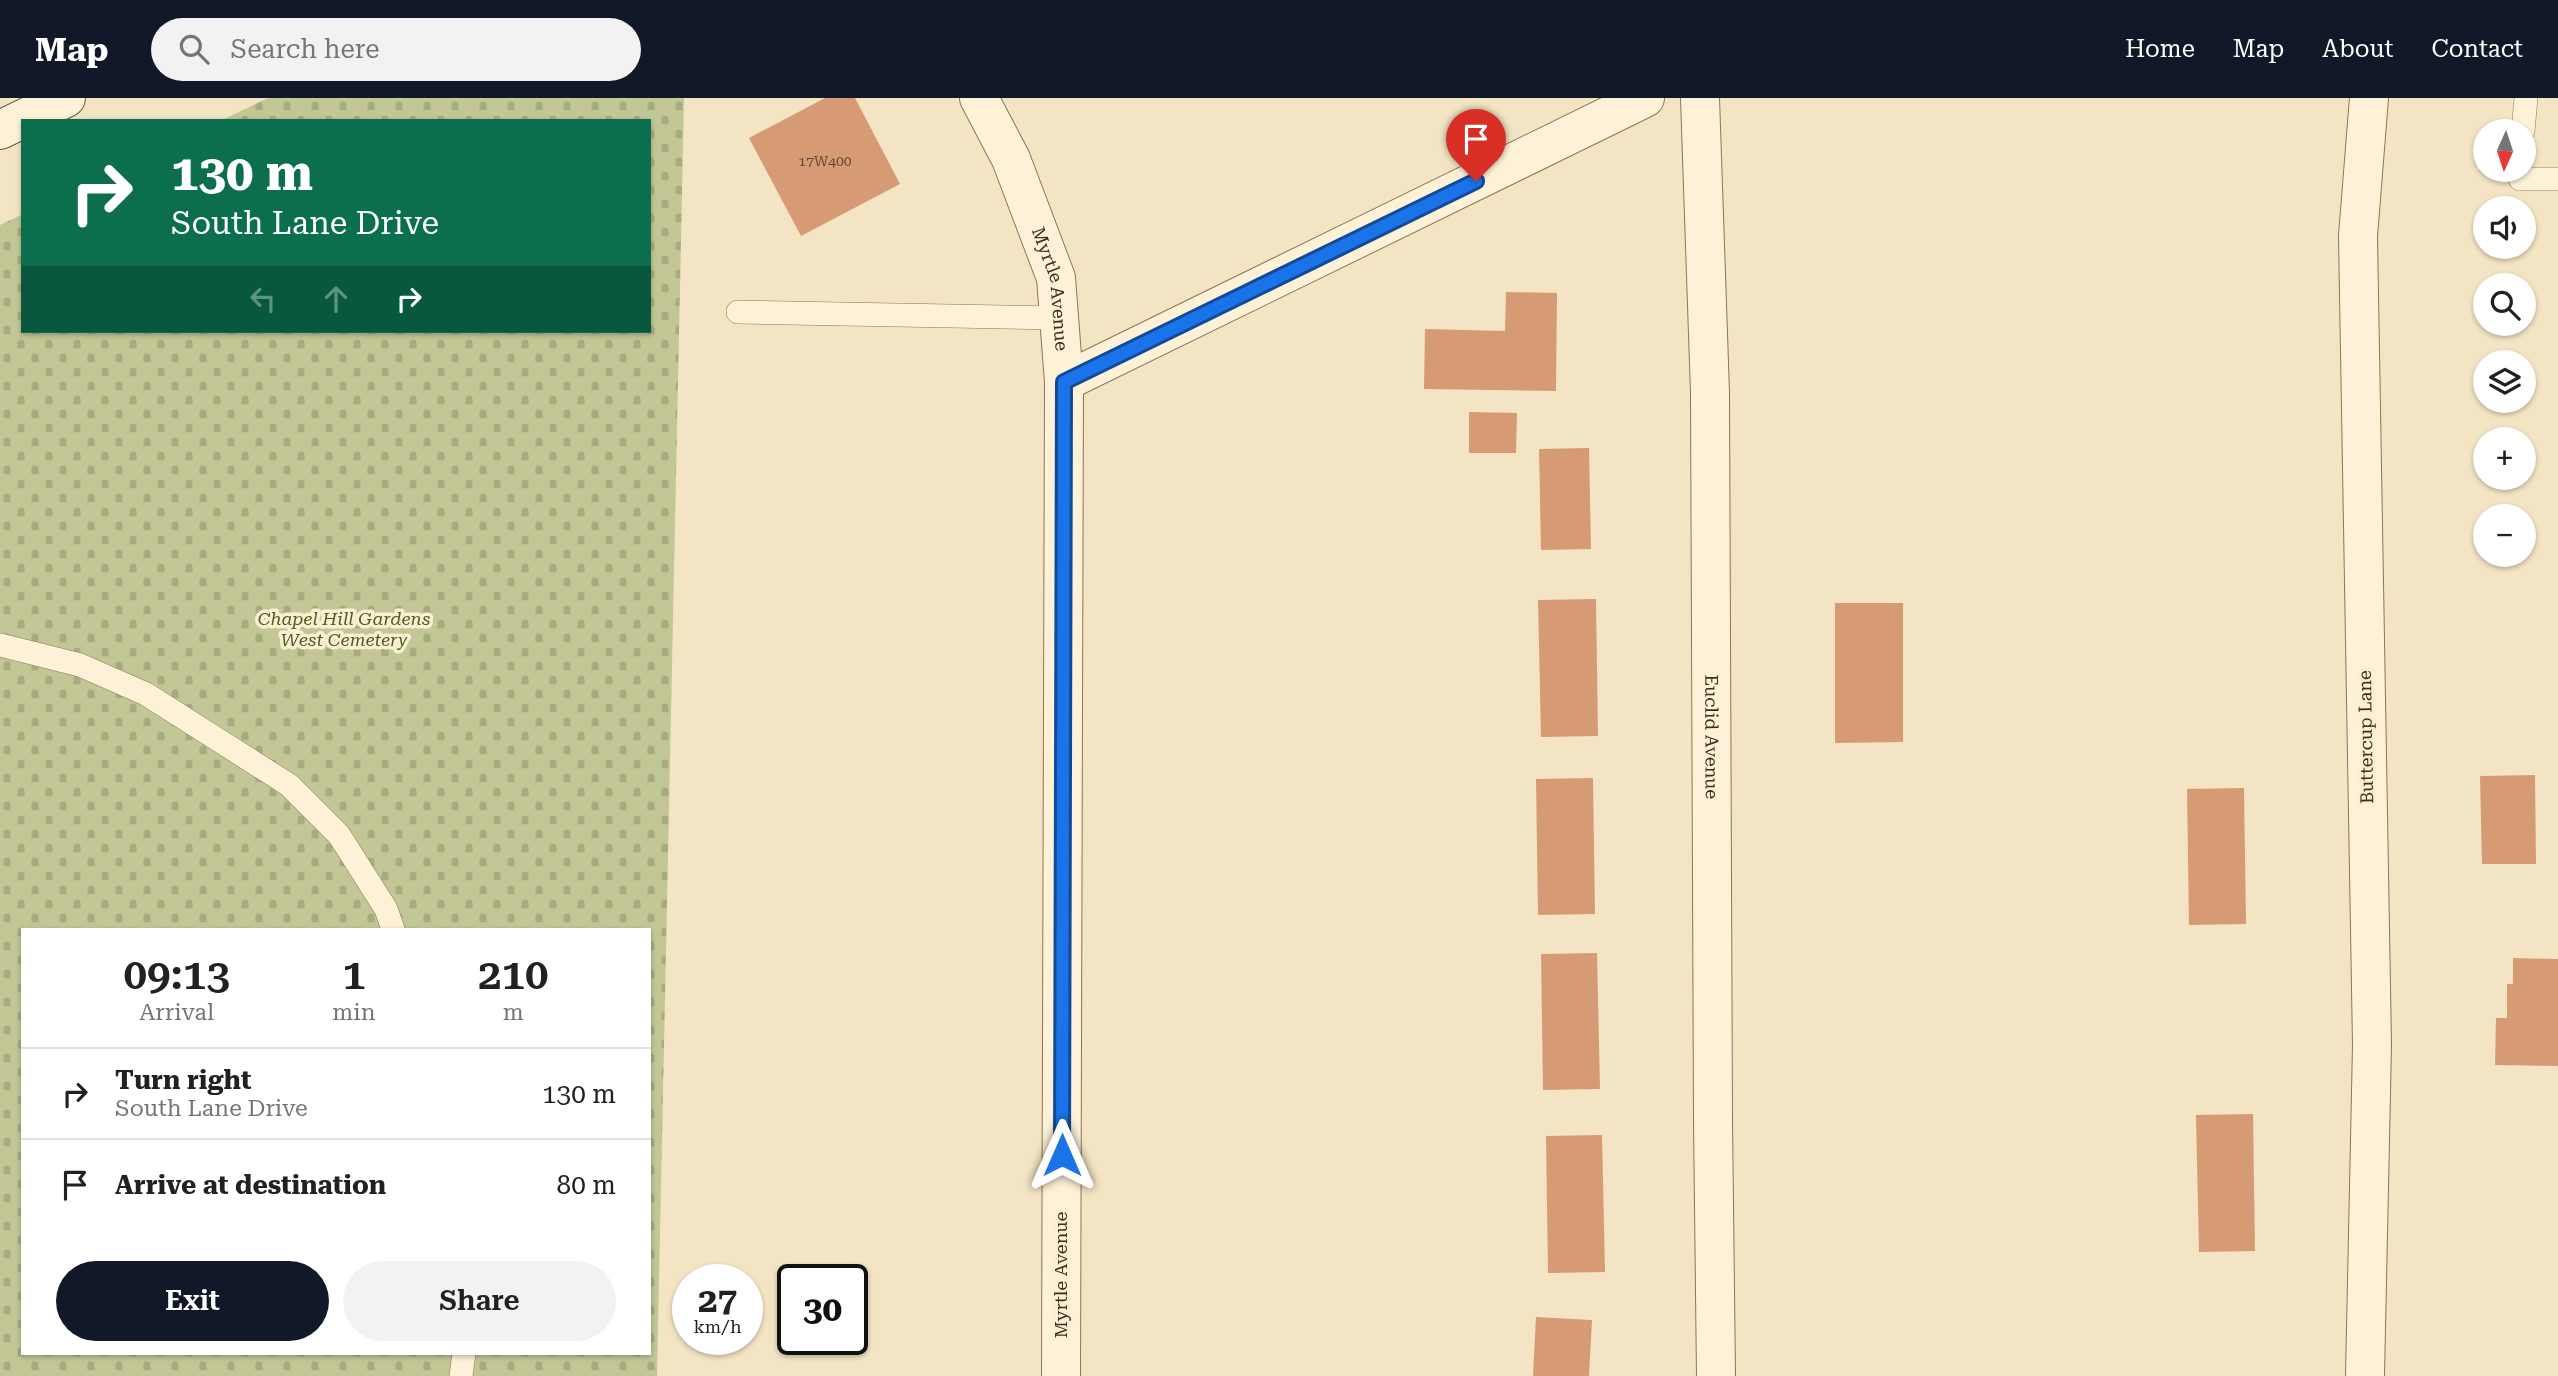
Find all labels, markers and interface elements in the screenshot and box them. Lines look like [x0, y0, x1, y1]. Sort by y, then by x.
search box [151, 18, 641, 81]
text: Map [35, 30, 109, 69]
icon: search [175, 30, 213, 68]
text: Search here [231, 34, 380, 64]
text: Home [2125, 35, 2195, 63]
text: Map [2233, 35, 2284, 63]
text: About [2322, 35, 2393, 63]
text: Contact [2431, 35, 2523, 63]
pin [1446, 109, 1506, 181]
north arrow [2473, 119, 2536, 182]
map controls [2473, 119, 2536, 567]
icon: arrive [1457, 120, 1495, 158]
text: 130 m [171, 145, 313, 202]
icon: right [56, 147, 147, 238]
house number: 17W400 [798, 153, 852, 169]
button: sound [2473, 196, 2536, 259]
text: South Lane Drive [171, 204, 439, 242]
street label: Myrtle Avenue [1028, 224, 1073, 352]
button: search [2473, 273, 2536, 336]
icon: left [244, 280, 282, 318]
icon: ahead [317, 280, 355, 318]
icon: right [390, 280, 428, 318]
button: layers [2473, 350, 2536, 413]
button: + [2473, 427, 2536, 490]
button: − [2473, 504, 2536, 567]
park label: Chapel Hill Gardens West Cemetery [258, 608, 430, 650]
street label: Buttercup Lane [2354, 670, 2377, 804]
street label: Euclid Avenue [1701, 674, 1723, 799]
text: 09:13 [123, 950, 230, 999]
text: 1 [342, 950, 366, 999]
text: 210 [478, 950, 549, 999]
text: Arrival [139, 999, 214, 1026]
text: min [332, 999, 376, 1026]
text: m [503, 999, 524, 1026]
text: Turn right [115, 1065, 251, 1095]
icon: right [56, 1075, 94, 1113]
text: 130 m [542, 1079, 616, 1109]
text: South Lane Drive [115, 1095, 308, 1122]
position arrow [1025, 1118, 1099, 1192]
icon: arrive [56, 1166, 94, 1204]
text: Arrive at destination [115, 1170, 386, 1200]
text: 80 m [557, 1170, 616, 1200]
street label: Myrtle Avenue [1050, 1212, 1071, 1338]
button: Exit [56, 1261, 329, 1341]
button: Share [343, 1261, 616, 1341]
speed limit sign: 30 [777, 1264, 868, 1355]
text: 27 [698, 1280, 737, 1321]
text: km/h [693, 1316, 742, 1337]

